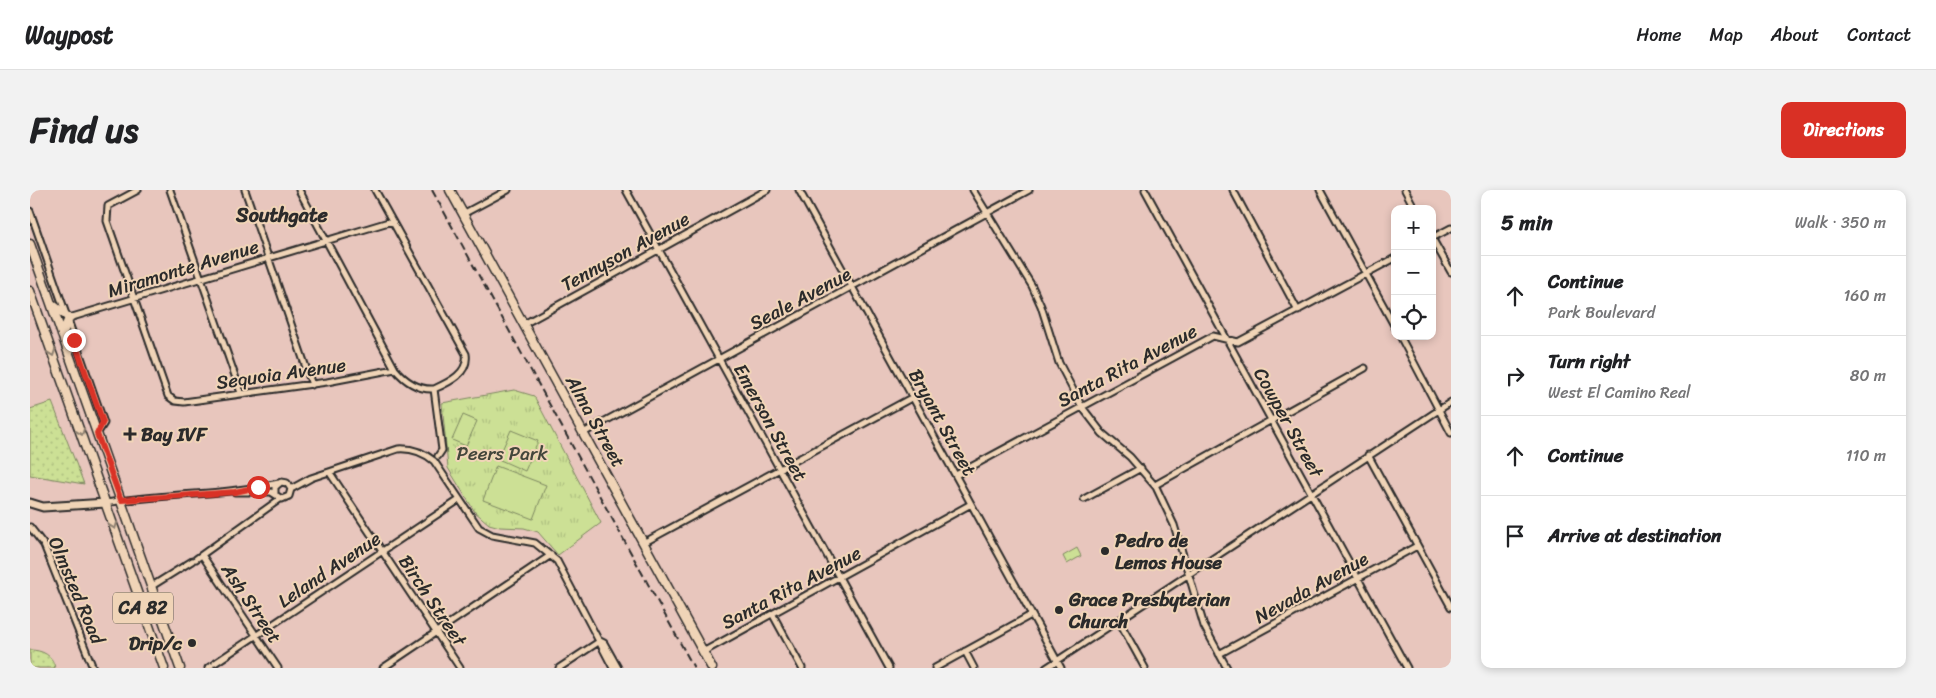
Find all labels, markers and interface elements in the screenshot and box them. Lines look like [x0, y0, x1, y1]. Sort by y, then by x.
text: Waypost [25, 14, 113, 56]
text: Home [1637, 19, 1682, 51]
text: Map [1710, 19, 1743, 51]
text: About [1771, 19, 1819, 51]
text: Contact [1847, 19, 1911, 51]
text: Find us [30, 99, 138, 161]
button: Directions [1781, 102, 1906, 158]
district label: Southgate [235, 198, 329, 233]
street label: Tennyson Avenue [555, 202, 696, 301]
text: 5 min [1501, 204, 1553, 242]
map controls [1391, 205, 1436, 340]
button: + [1391, 205, 1436, 250]
text: Walk · 350 m [1795, 208, 1886, 237]
street label: Miramonte Avenue [103, 230, 263, 307]
button: − [1391, 250, 1436, 295]
street label: Seale Avenue [743, 258, 857, 339]
text: Continue [1548, 265, 1624, 298]
text: 160 m [1843, 281, 1886, 310]
icon: ahead [1501, 282, 1529, 310]
button: locate [1391, 295, 1436, 340]
text: Park Boulevard [1548, 298, 1655, 327]
street label: Santa Rita Avenue [1051, 314, 1203, 416]
route end [63, 329, 86, 352]
text: Turn right [1548, 345, 1630, 378]
street label: Sequoia Avenue [214, 348, 348, 399]
one-way arrow [46, 349, 56, 357]
street label: Emerson Street [724, 357, 817, 487]
street label: Cowper Street [1245, 361, 1333, 485]
text: 80 m [1850, 361, 1886, 390]
street label: Bryant Street [899, 362, 986, 482]
icon: right [1501, 362, 1529, 390]
street label: Alma Street [556, 368, 635, 474]
text: West El Camino Real [1548, 378, 1691, 407]
place label: Bay IVF [141, 418, 208, 451]
one-way arrow [75, 427, 85, 436]
marker: Bay IVF [123, 427, 137, 441]
park label: Peers Park [456, 437, 548, 470]
text: Continue [1548, 439, 1624, 472]
text: 110 m [1846, 441, 1886, 470]
icon: ahead [1501, 442, 1529, 470]
route start [247, 476, 270, 499]
text: Arrive at destination [1548, 519, 1721, 552]
one-way arrow [108, 521, 118, 529]
street label: Leland Avenue [271, 522, 388, 616]
icon: arrive [1501, 522, 1529, 550]
place label: Pedro de Lemos House [1115, 524, 1222, 579]
street label: Olmsted Road [39, 531, 115, 651]
street label: Santa Rita Avenue [715, 536, 867, 638]
street label: Nevada Avenue [1248, 542, 1375, 633]
marker: Pedro de Lemos House [1099, 545, 1111, 557]
street label: Birch Street [390, 548, 476, 654]
street label: Ash Street [212, 555, 291, 650]
place label: Grace Presbyterian Church [1068, 583, 1231, 638]
road number: CA 82 [113, 592, 173, 623]
marker: Grace Presbyterian Church [1053, 604, 1065, 616]
place label: Drip/c [129, 627, 183, 660]
marker: Drip/c [186, 637, 198, 649]

